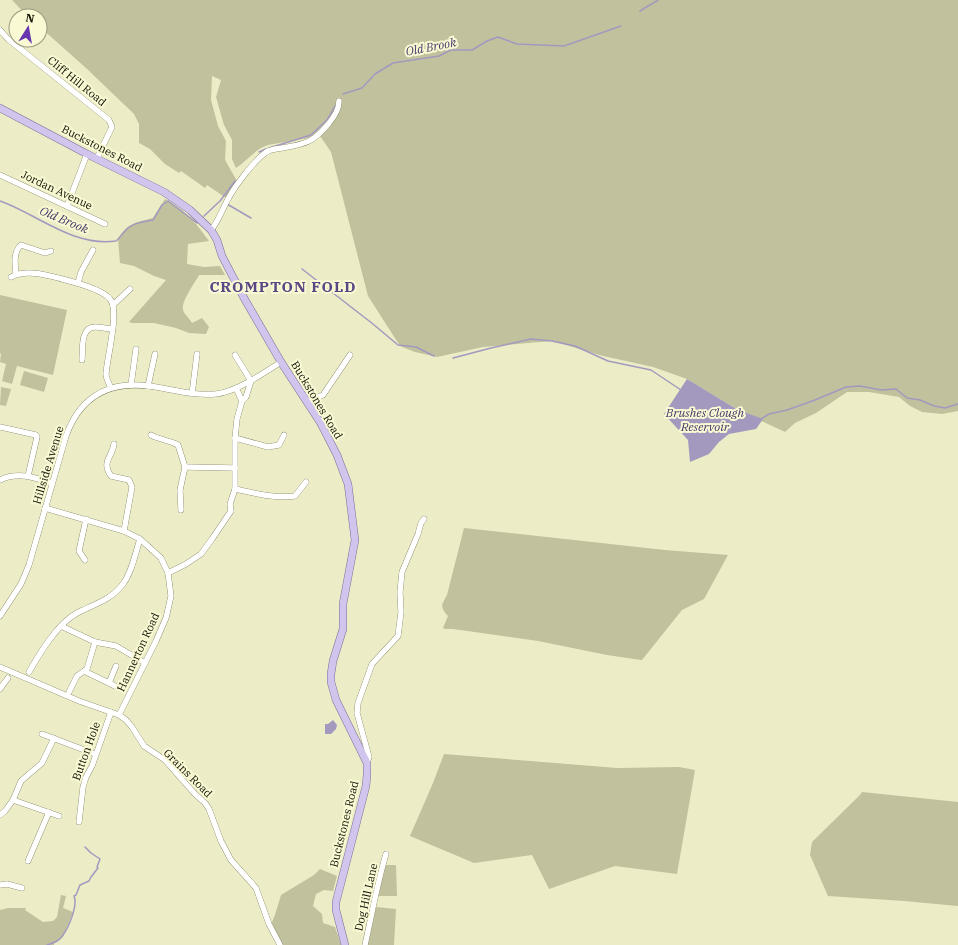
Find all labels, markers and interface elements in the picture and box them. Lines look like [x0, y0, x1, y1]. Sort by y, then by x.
north arrow [8, 8, 48, 48]
text: N [24, 10, 36, 26]
water label: Old Brook [404, 34, 458, 59]
street label: Cliff Hill Road [45, 53, 109, 109]
street label: Buckstones Road [59, 122, 145, 174]
street label: Jordan Avenue [19, 167, 95, 213]
water label: Old Brook [38, 203, 91, 237]
district label: CROMPTON FOLD [209, 277, 357, 296]
street label: Buckstones Road [288, 358, 346, 442]
water label: Brushes Clough Reservoir [665, 405, 745, 434]
street label: Hillside Avenue [29, 424, 67, 506]
street label: Hannerton Road [114, 610, 163, 694]
street label: Button Hole [69, 720, 103, 782]
street label: Grains Road [161, 746, 216, 801]
street label: Buckstones Road [326, 779, 362, 869]
street label: Dog Hill Lane [351, 862, 381, 932]

